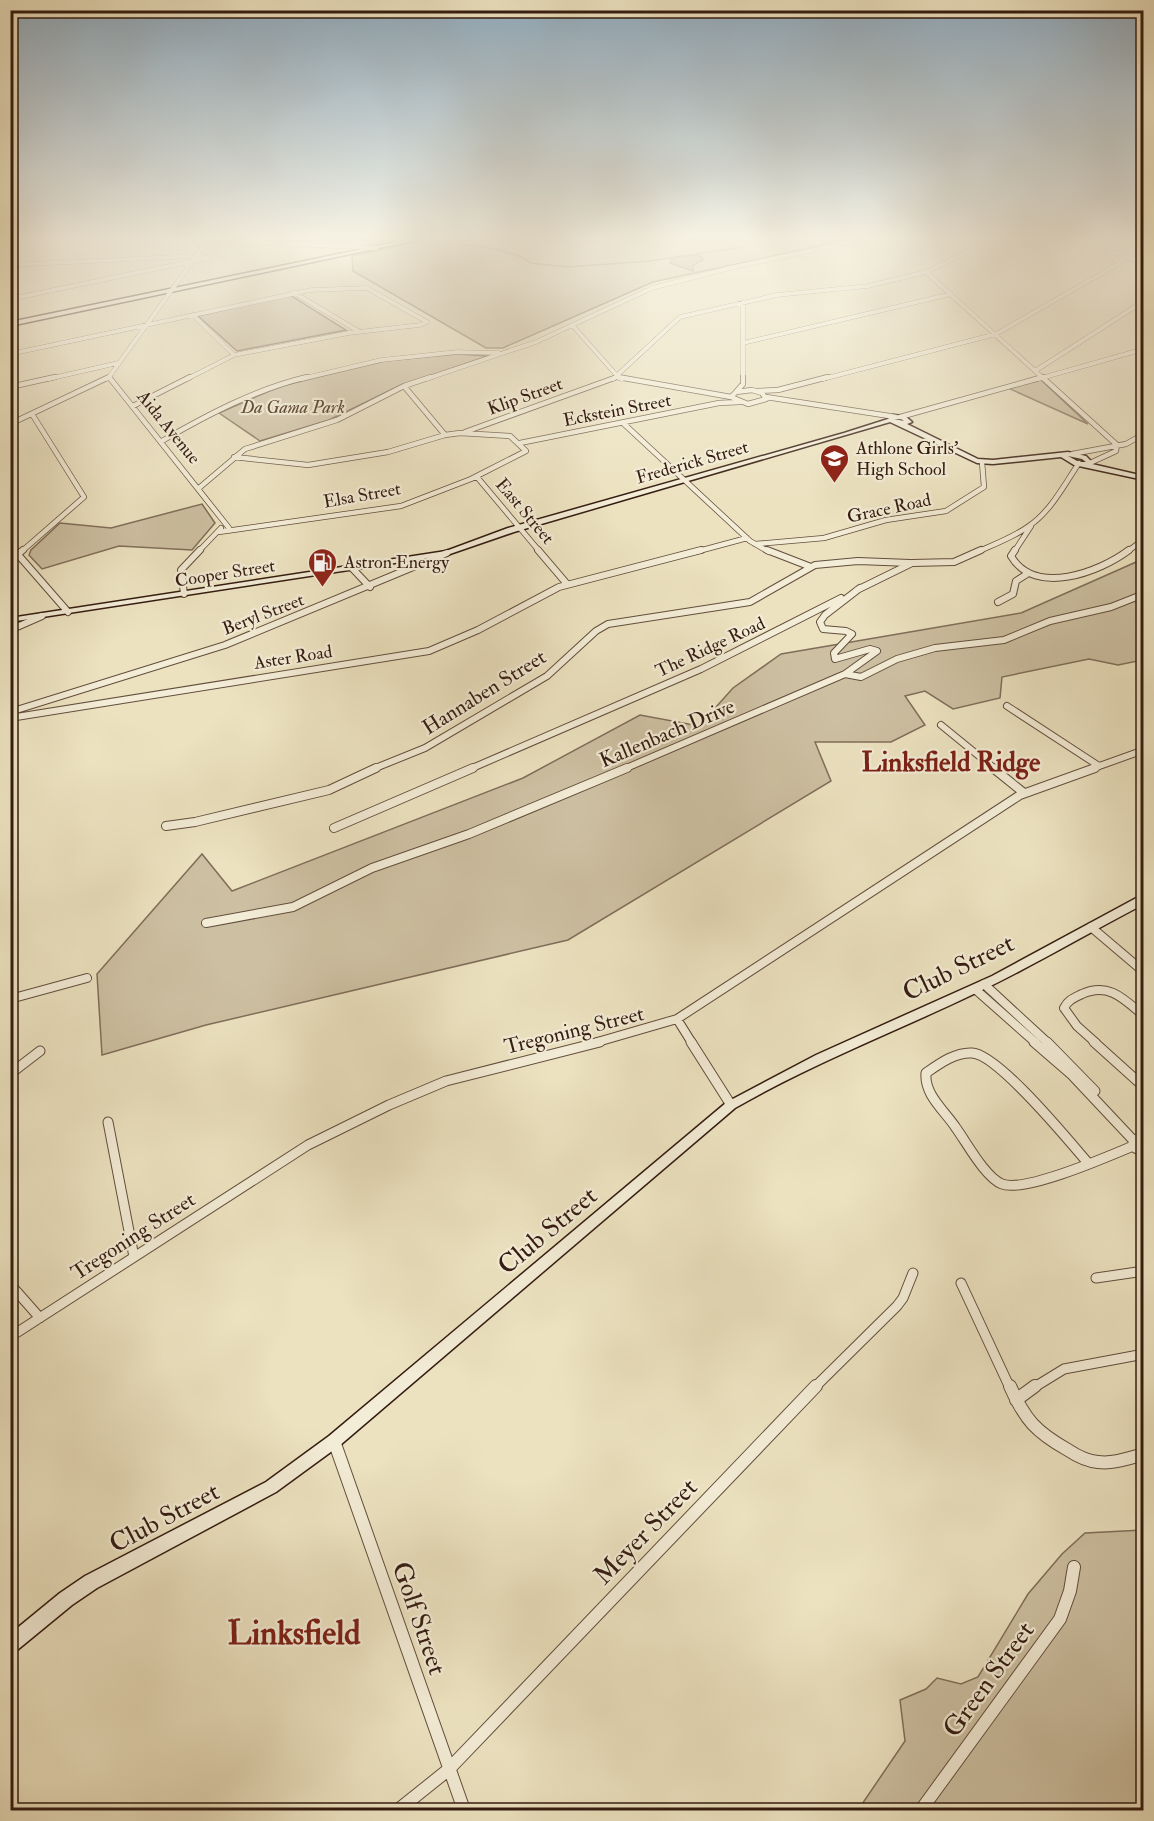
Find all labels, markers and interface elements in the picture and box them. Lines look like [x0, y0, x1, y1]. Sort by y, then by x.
street label: Klip Street [484, 372, 566, 421]
street label: Aida Avenue [131, 385, 206, 469]
street label: Eckstein Street [561, 389, 673, 432]
park label: Da Gama Park [240, 396, 345, 419]
street label: Frederick Street [633, 435, 751, 490]
place label: Athlone Girls' High School [855, 437, 959, 481]
school or university icon: Athlone Girls' High School [819, 442, 851, 484]
street label: East Street [490, 473, 559, 549]
street label: Elsa Street [322, 477, 403, 514]
street label: Grace Road [845, 488, 933, 529]
fuel station icon: Astron Energy [307, 546, 339, 588]
place label: Astron Energy [343, 551, 450, 574]
street label: Cooper Street [173, 554, 277, 593]
street label: Beryl Street [219, 588, 307, 641]
street label: The Ridge Road [652, 612, 769, 683]
street label: Aster Road [251, 640, 334, 675]
street label: Hannaben Street [417, 643, 551, 741]
street label: Kallenbach Drive [595, 693, 739, 774]
district label: Linksfield Ridge [862, 746, 1041, 780]
street label: Club Street [898, 927, 1019, 1009]
street label: Tregoning Street [502, 1000, 647, 1061]
street label: Club Street [491, 1180, 604, 1282]
street label: Tregoning Street [66, 1186, 201, 1287]
street label: Meyer Street [587, 1472, 704, 1592]
street label: Club Street [104, 1476, 225, 1560]
street label: Golf Street [385, 1558, 453, 1679]
district label: Linksfield [227, 1613, 361, 1654]
street label: Green Street [936, 1616, 1041, 1743]

